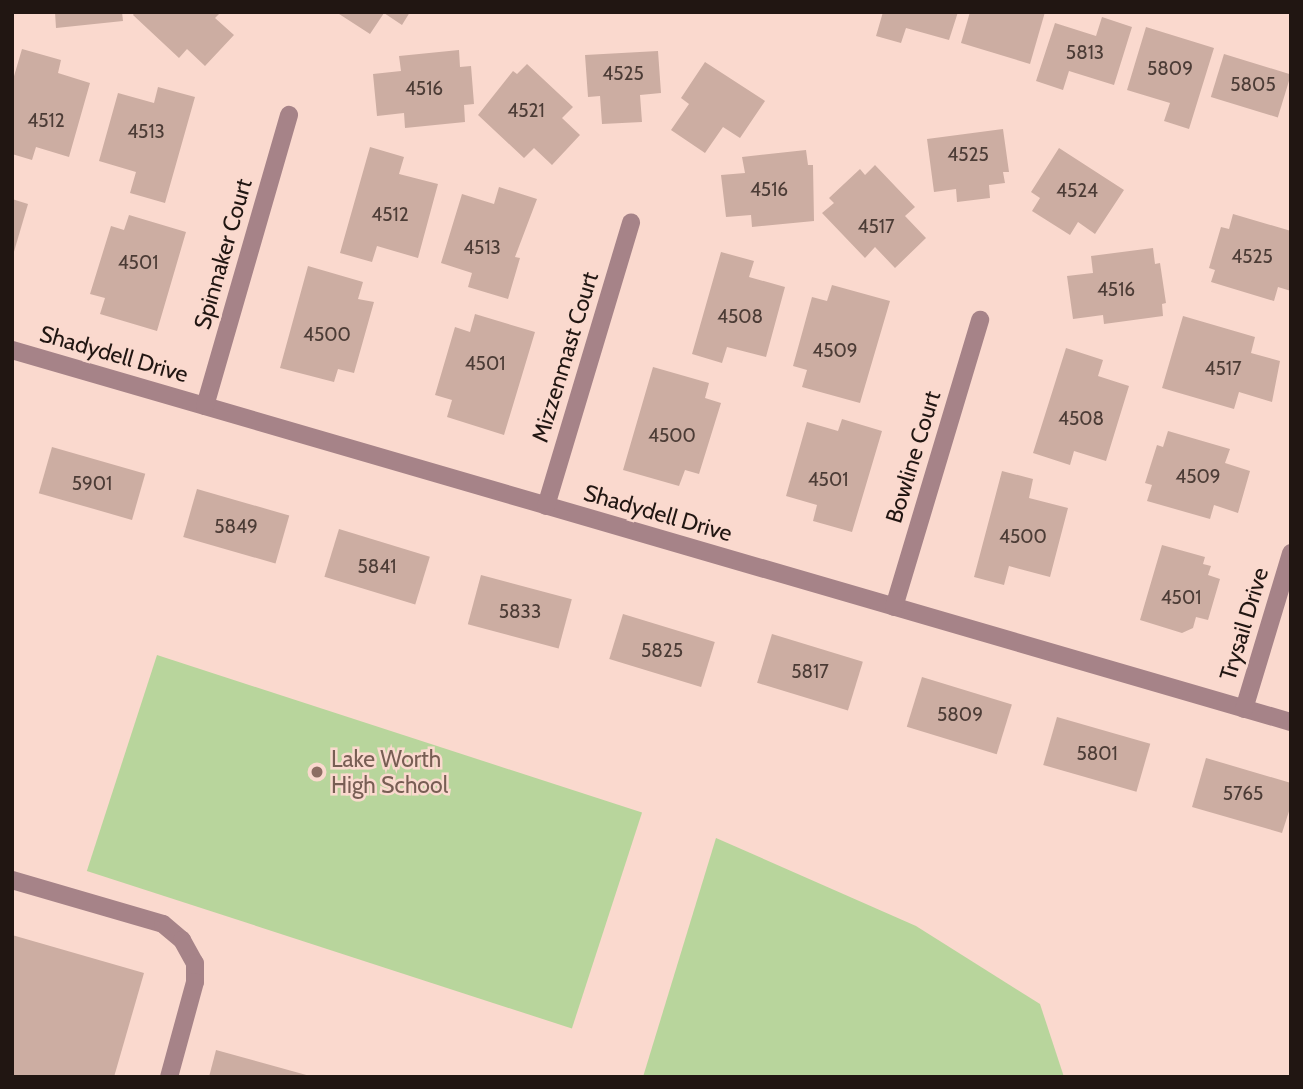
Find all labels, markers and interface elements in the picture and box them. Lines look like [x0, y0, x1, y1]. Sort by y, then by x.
house number: 5813 [1066, 42, 1104, 64]
house number: 5809 [1147, 58, 1193, 80]
house number: 4525 [602, 63, 644, 85]
house number: 5805 [1230, 74, 1276, 96]
house number: 4516 [405, 78, 443, 100]
house number: 4521 [507, 100, 545, 122]
house number: 4512 [27, 110, 65, 132]
house number: 4513 [127, 121, 165, 143]
house number: 4525 [947, 144, 989, 166]
street label: Spinnaker Court [188, 176, 258, 332]
house number: 4516 [750, 179, 788, 201]
house number: 4524 [1056, 180, 1098, 202]
house number: 4512 [371, 204, 409, 226]
house number: 4517 [857, 216, 895, 238]
house number: 4513 [463, 237, 501, 259]
house number: 4525 [1231, 246, 1273, 268]
house number: 4501 [118, 252, 158, 274]
street label: Mizzenmast Court [526, 269, 604, 445]
house number: 4516 [1097, 279, 1135, 301]
house number: 4508 [717, 306, 763, 328]
street label: Shadydell Drive [37, 320, 191, 388]
house number: 4500 [303, 324, 351, 346]
house number: 4509 [812, 340, 858, 362]
house number: 4501 [465, 353, 505, 375]
house number: 4517 [1204, 358, 1242, 380]
street label: Bowline Court [880, 388, 946, 526]
house number: 4508 [1058, 408, 1104, 430]
house number: 4500 [648, 425, 696, 447]
house number: 4509 [1175, 466, 1221, 488]
house number: 4501 [808, 469, 848, 491]
house number: 5901 [72, 473, 112, 495]
street label: Shadydell Drive [581, 479, 735, 547]
house number: 5849 [214, 516, 258, 538]
house number: 4500 [999, 526, 1047, 548]
house number: 5841 [358, 556, 396, 578]
street label: Trysail Drive [1214, 564, 1274, 684]
house number: 4501 [1161, 587, 1201, 609]
house number: 5833 [499, 601, 541, 623]
house number: 5825 [641, 640, 683, 662]
house number: 5817 [791, 661, 829, 683]
house number: 5809 [937, 704, 983, 726]
house number: 5801 [1076, 743, 1118, 765]
place label: Lake Worth High School [331, 745, 448, 799]
marker: Lake Worth High School [309, 764, 325, 780]
house number: 5765 [1223, 783, 1263, 805]

